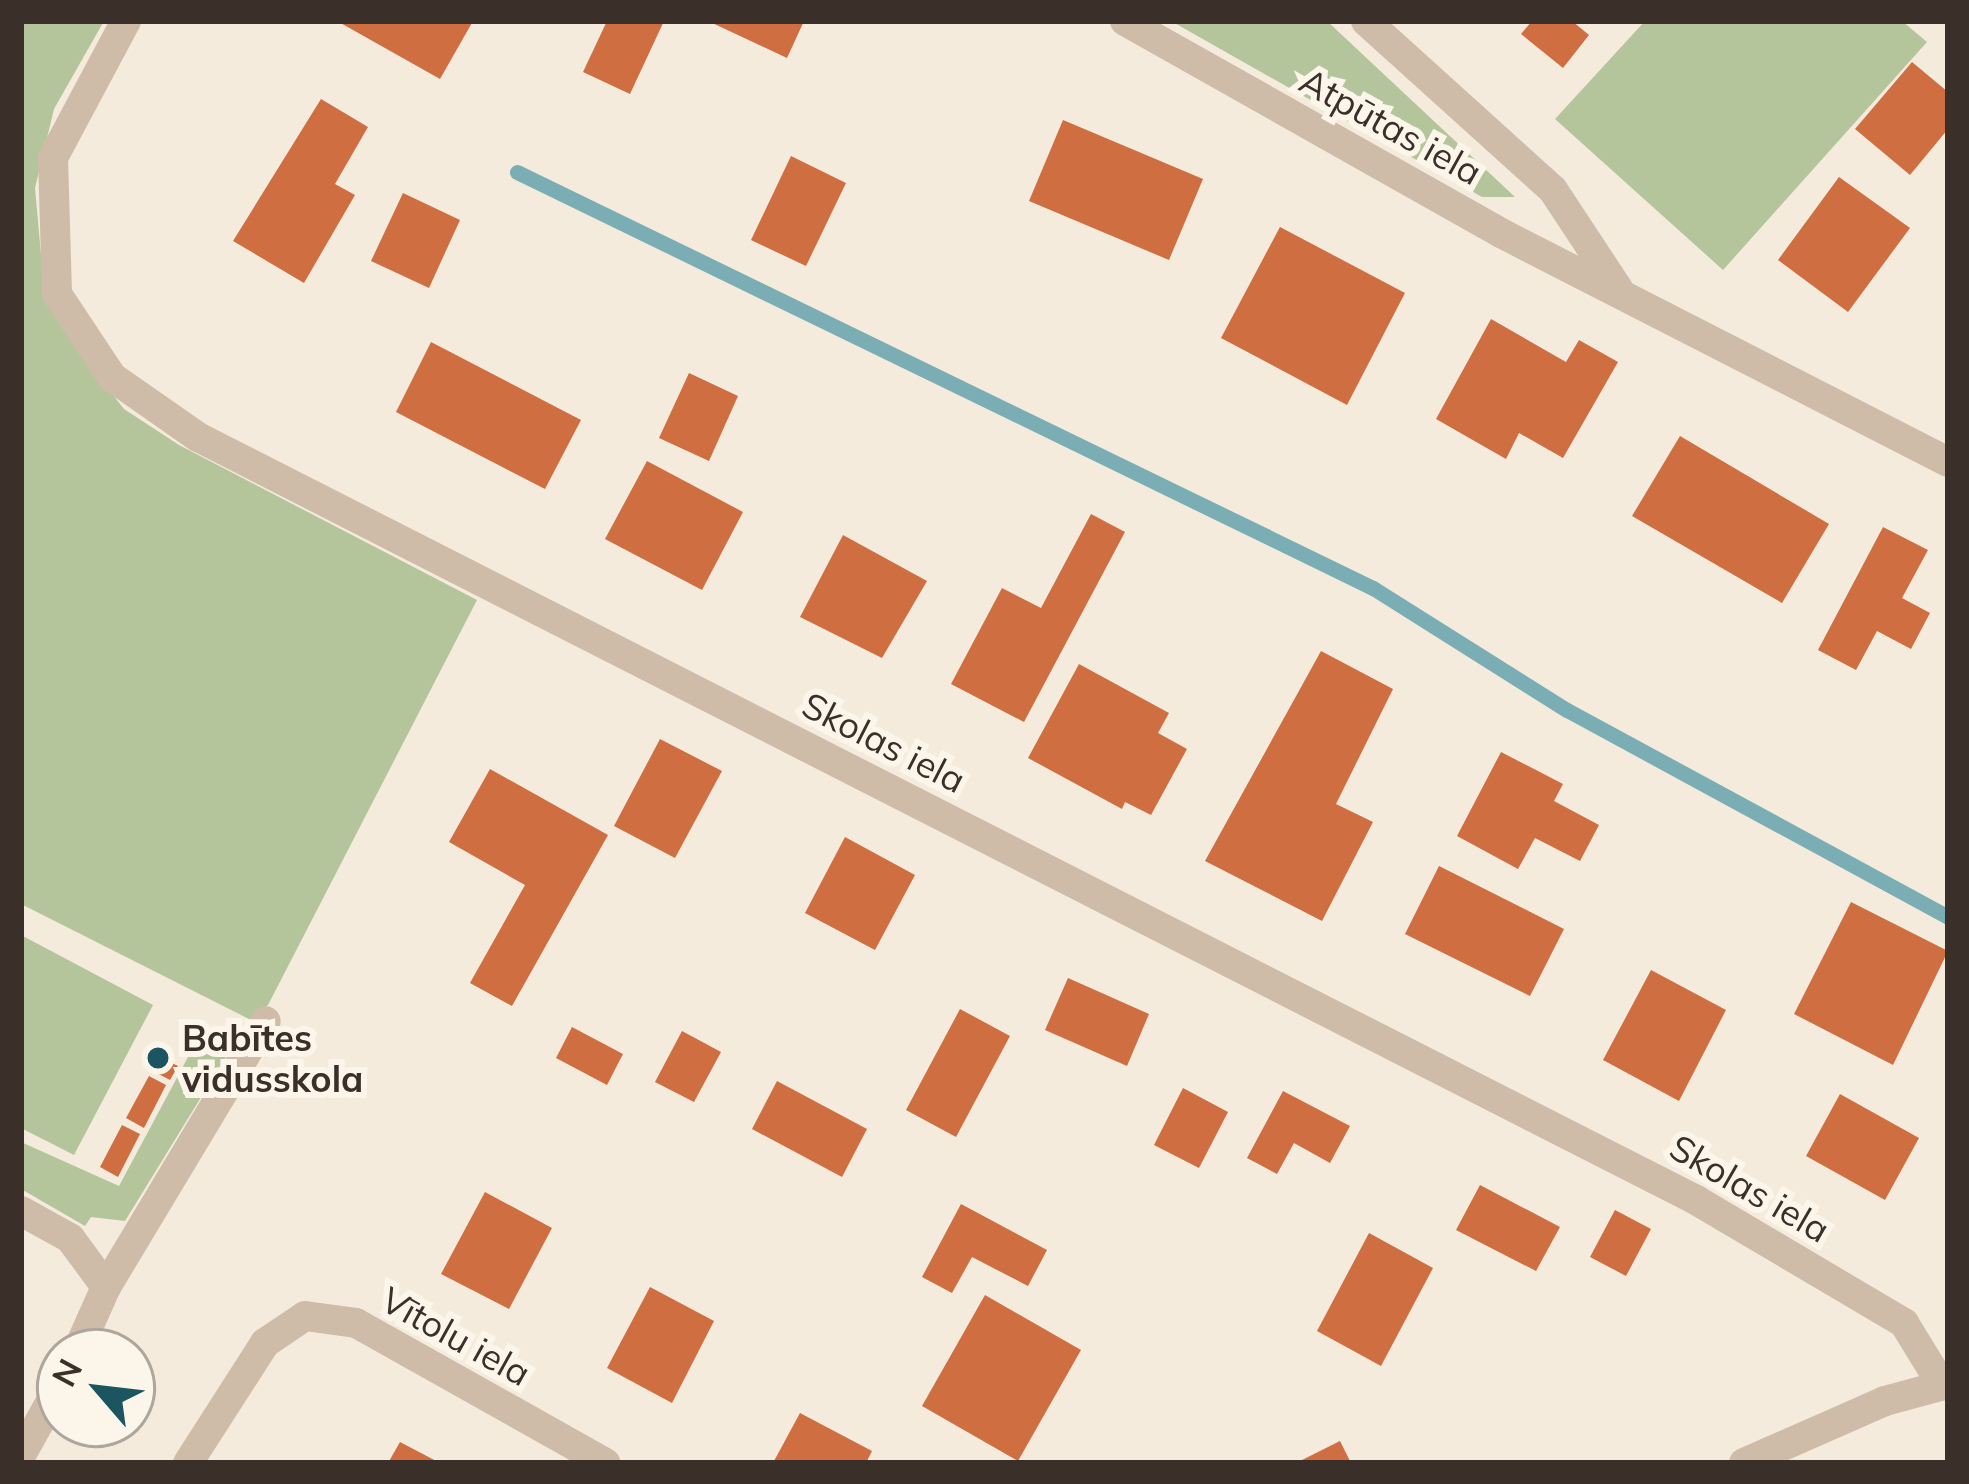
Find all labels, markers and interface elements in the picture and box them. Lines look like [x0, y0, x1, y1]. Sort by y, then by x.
street label: Atpūtas iela [1293, 58, 1489, 194]
street label: Skolas iela [795, 683, 973, 801]
place label: Babītes vidusskola [182, 1015, 363, 1100]
marker: Babītes vidusskola [145, 1045, 171, 1071]
street label: Skolas iela [1663, 1125, 1837, 1251]
street label: Vītolu iela [374, 1277, 538, 1395]
north arrow [36, 1328, 156, 1448]
text: N [42, 1352, 90, 1393]

